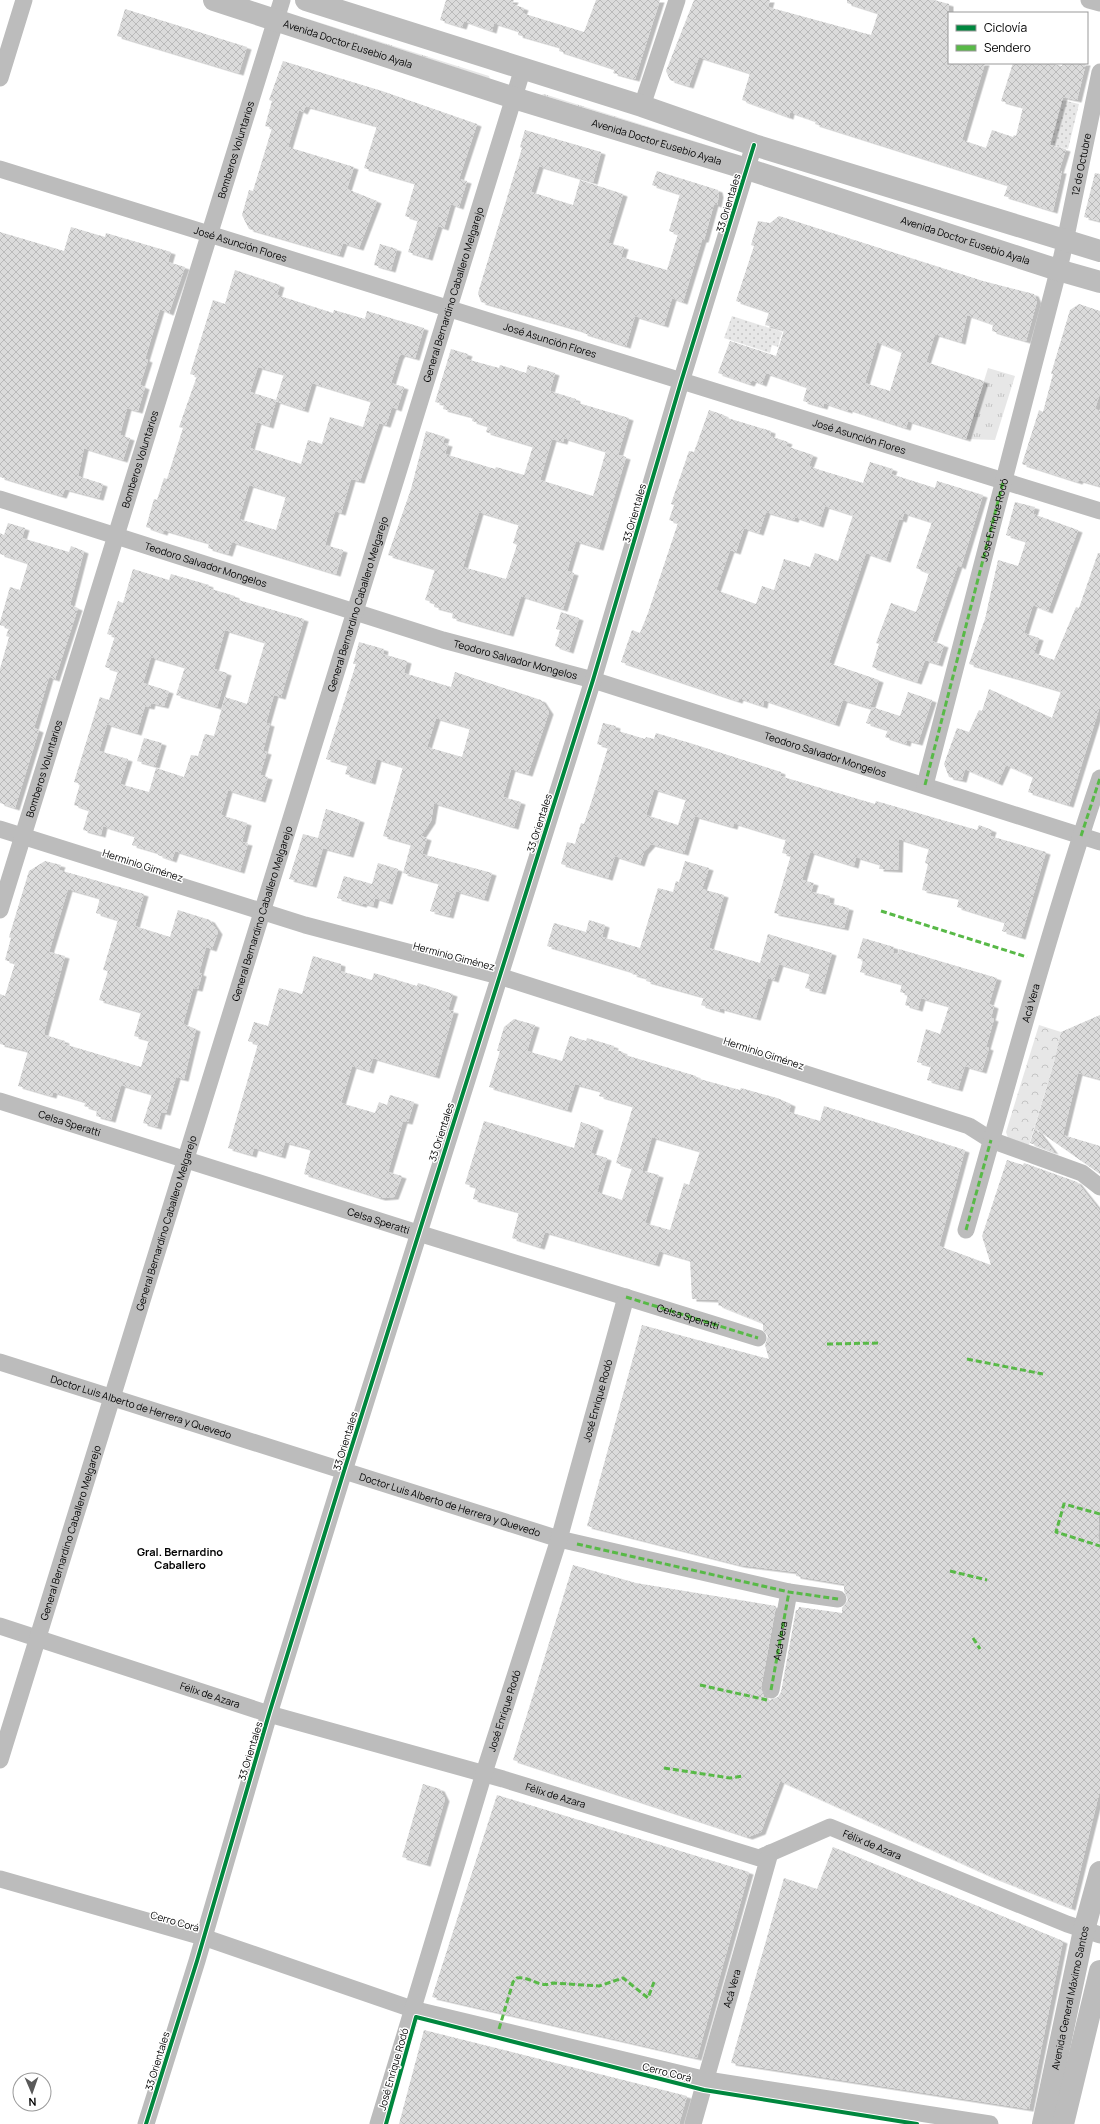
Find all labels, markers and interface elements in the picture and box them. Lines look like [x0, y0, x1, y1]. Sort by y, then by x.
legend [948, 12, 1088, 64]
street label: Avenida Doctor Eusebio Ayala [282, 16, 414, 71]
text: Ciclovía [984, 19, 1027, 36]
text: Sendero [984, 39, 1031, 56]
street label: Bomberos Voluntarios [214, 99, 257, 200]
street label: Avenida Doctor Eusebio Ayala [590, 115, 724, 168]
street label: 12 de Octubre [1068, 132, 1094, 197]
street label: 33 Orientales [712, 172, 744, 234]
street label: General Bernardino Caballero Melgarejo [419, 205, 487, 384]
street label: Avenida Doctor Eusebio Ayala [899, 212, 1032, 268]
street label: José Asunción Flores [192, 223, 289, 265]
street label: José Asunción Flores [502, 319, 598, 361]
street label: Bomberos Voluntarios [118, 409, 161, 510]
street label: José Asunción Flores [811, 415, 908, 457]
street label: José Enrique Rodó [976, 477, 1011, 563]
street label: 33 Orientales [619, 482, 649, 544]
street label: General Bernardino Caballero Melgarejo [324, 515, 391, 693]
street label: Teodoro Salvador Mongelos [143, 538, 269, 591]
street label: Teodoro Salvador Mongelos [452, 636, 579, 683]
street label: Bomberos Voluntarios [22, 718, 65, 819]
street label: Teodoro Salvador Mongelos [762, 728, 888, 780]
street label: 33 Orientales [523, 792, 555, 854]
street label: General Bernardino Caballero Melgarejo [228, 824, 295, 1003]
street label: Herminio Giménez [101, 845, 185, 885]
street label: Herminio Giménez [412, 938, 496, 974]
street label: Acá Vera [1018, 982, 1043, 1024]
street label: Herminio Giménez [722, 1033, 806, 1073]
street label: 33 Orientales [425, 1101, 457, 1163]
street label: Celsa Speratti [37, 1107, 103, 1139]
street label: General Bernardino Caballero Melgarejo [132, 1134, 200, 1312]
street label: Celsa Speratti [346, 1204, 412, 1237]
street label: Celsa Speratti [655, 1300, 721, 1333]
street label: José Enrique Rodó [579, 1358, 615, 1443]
street label: Doctor Luis Alberto de Herrera y Quevedo [49, 1371, 234, 1442]
street label: 33 Orientales [329, 1410, 361, 1472]
street label: General Bernardino Caballero Melgarejo [37, 1443, 104, 1622]
street label: Doctor Luis Alberto de Herrera y Quevedo [358, 1469, 542, 1540]
district label: Gral. Bernardino Caballero [137, 1544, 223, 1572]
street label: Acá Vera [770, 1620, 791, 1662]
street label: José Enrique Rodó [484, 1668, 524, 1753]
street label: Félix de Azara [178, 1678, 242, 1711]
street label: 33 Orientales [234, 1720, 266, 1782]
street label: Félix de Azara [524, 1779, 588, 1811]
street label: Félix de Azara [841, 1826, 904, 1863]
street label: Cerro Corá [149, 1907, 201, 1935]
street label: Avenida General Máximo Santos [1048, 1924, 1092, 2071]
street label: Acá Vera [719, 1967, 744, 2009]
street label: José Enrique Rodó [375, 2026, 411, 2112]
street label: 33 Orientales [141, 2030, 173, 2092]
street label: Cerro Corá [641, 2059, 693, 2085]
north arrow [12, 2072, 52, 2112]
text: N [28, 2095, 37, 2110]

